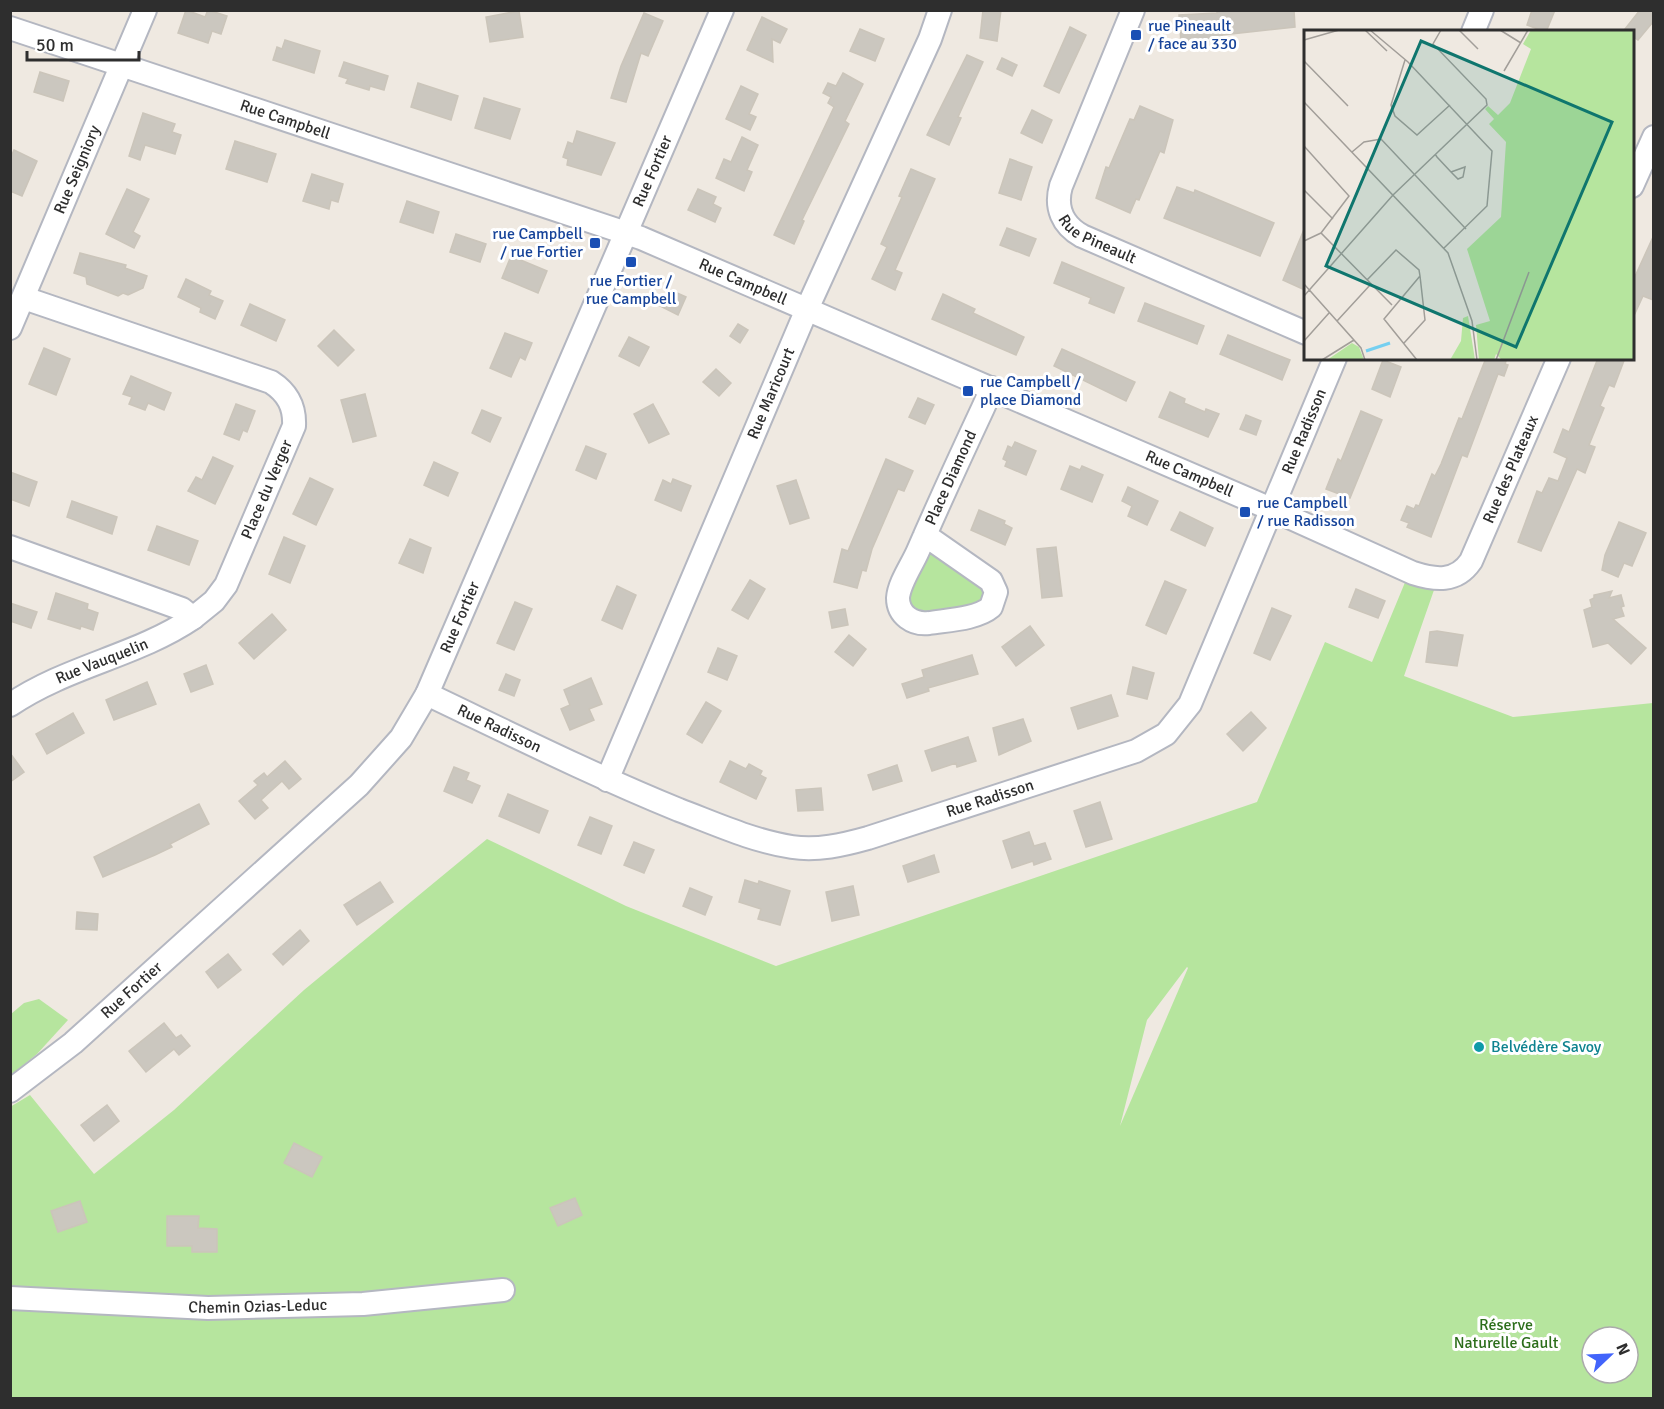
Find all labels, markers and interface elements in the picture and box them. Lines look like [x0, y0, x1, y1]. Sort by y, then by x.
place label: rue Pineault / face au 330 [1148, 16, 1237, 54]
scale bar [27, 24, 140, 62]
marker: rue Pineault / face au 330 [1129, 28, 1143, 42]
inset map [1304, 30, 1634, 360]
text: 50 m [36, 34, 74, 56]
street label: Rue Campbell [237, 95, 333, 144]
street label: Rue Seigniory [50, 122, 105, 217]
street label: Rue Fortier [628, 132, 677, 210]
street label: Rue Pineault [1053, 211, 1140, 268]
place label: rue Campbell / rue Fortier [492, 224, 583, 262]
marker: rue Campbell / rue Fortier [588, 236, 602, 250]
street label: Rue Campbell [696, 254, 790, 310]
marker: rue Fortier / rue Campbell [624, 255, 638, 269]
place label: rue Fortier / rue Campbell [586, 271, 677, 309]
street label: Rue Maricourt [743, 344, 800, 442]
place label: rue Campbell / place Diamond [980, 372, 1081, 410]
marker: rue Campbell / place Diamond [961, 384, 975, 398]
street label: Rue Radisson [1277, 386, 1331, 477]
street label: Rue des Plateaux [1478, 412, 1543, 527]
street label: Place Diamond [921, 427, 981, 528]
street label: Place du Verger [237, 437, 297, 542]
street label: Rue Campbell [1142, 446, 1237, 502]
place label: rue Campbell / rue Radisson [1257, 493, 1355, 531]
marker: rue Campbell / rue Radisson [1238, 505, 1252, 519]
street label: Rue Fortier [436, 578, 484, 656]
street label: Rue Vauquelin [52, 634, 151, 689]
street label: Rue Radisson [454, 700, 545, 757]
street label: Rue Radisson [944, 775, 1036, 822]
street label: Rue Fortier [97, 957, 166, 1023]
place label: Belvédère Savoy [1491, 1037, 1602, 1057]
marker: Belvédère Savoy [1472, 1040, 1486, 1054]
street label: Chemin Ozias-Leduc [188, 1295, 327, 1318]
park label: Réserve Naturelle Gault [1454, 1315, 1559, 1353]
north arrow [1580, 1325, 1640, 1385]
text: N [1612, 1340, 1634, 1359]

